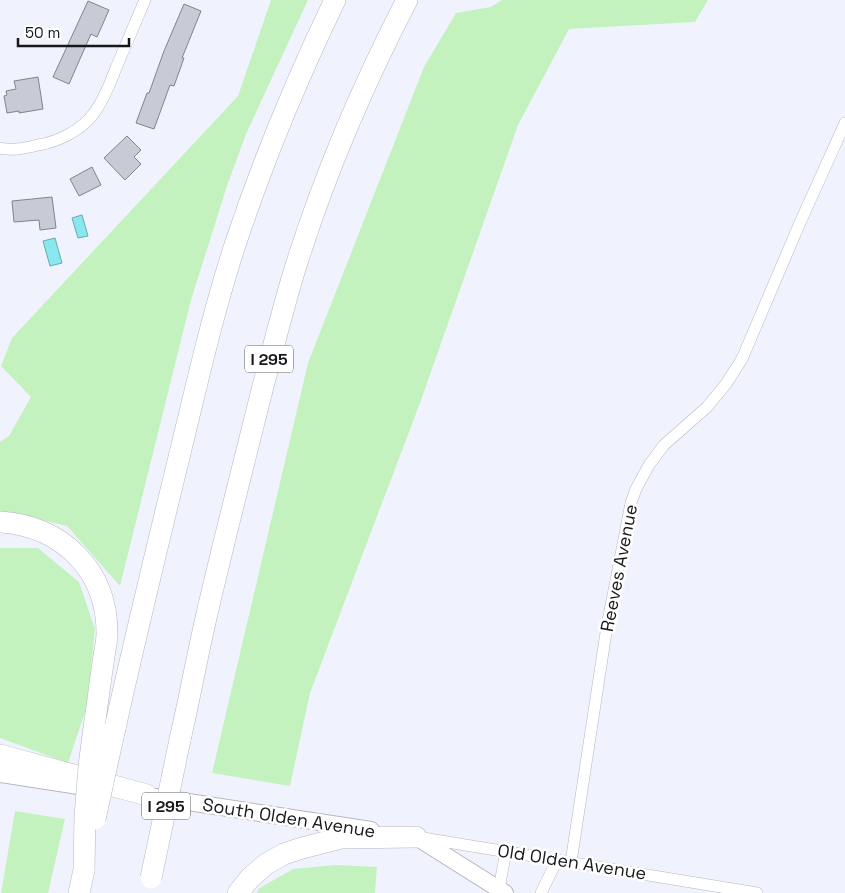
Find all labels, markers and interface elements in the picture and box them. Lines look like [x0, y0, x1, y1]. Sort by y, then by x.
scale bar [18, 15, 129, 47]
text: 50 m [25, 23, 60, 42]
road number: I 295 [245, 346, 293, 372]
street label: Reeves Avenue [595, 502, 642, 634]
road number: I 295 [142, 792, 190, 819]
street label: South Olden Avenue [201, 792, 377, 843]
street label: Old Olden Avenue [496, 838, 648, 885]

